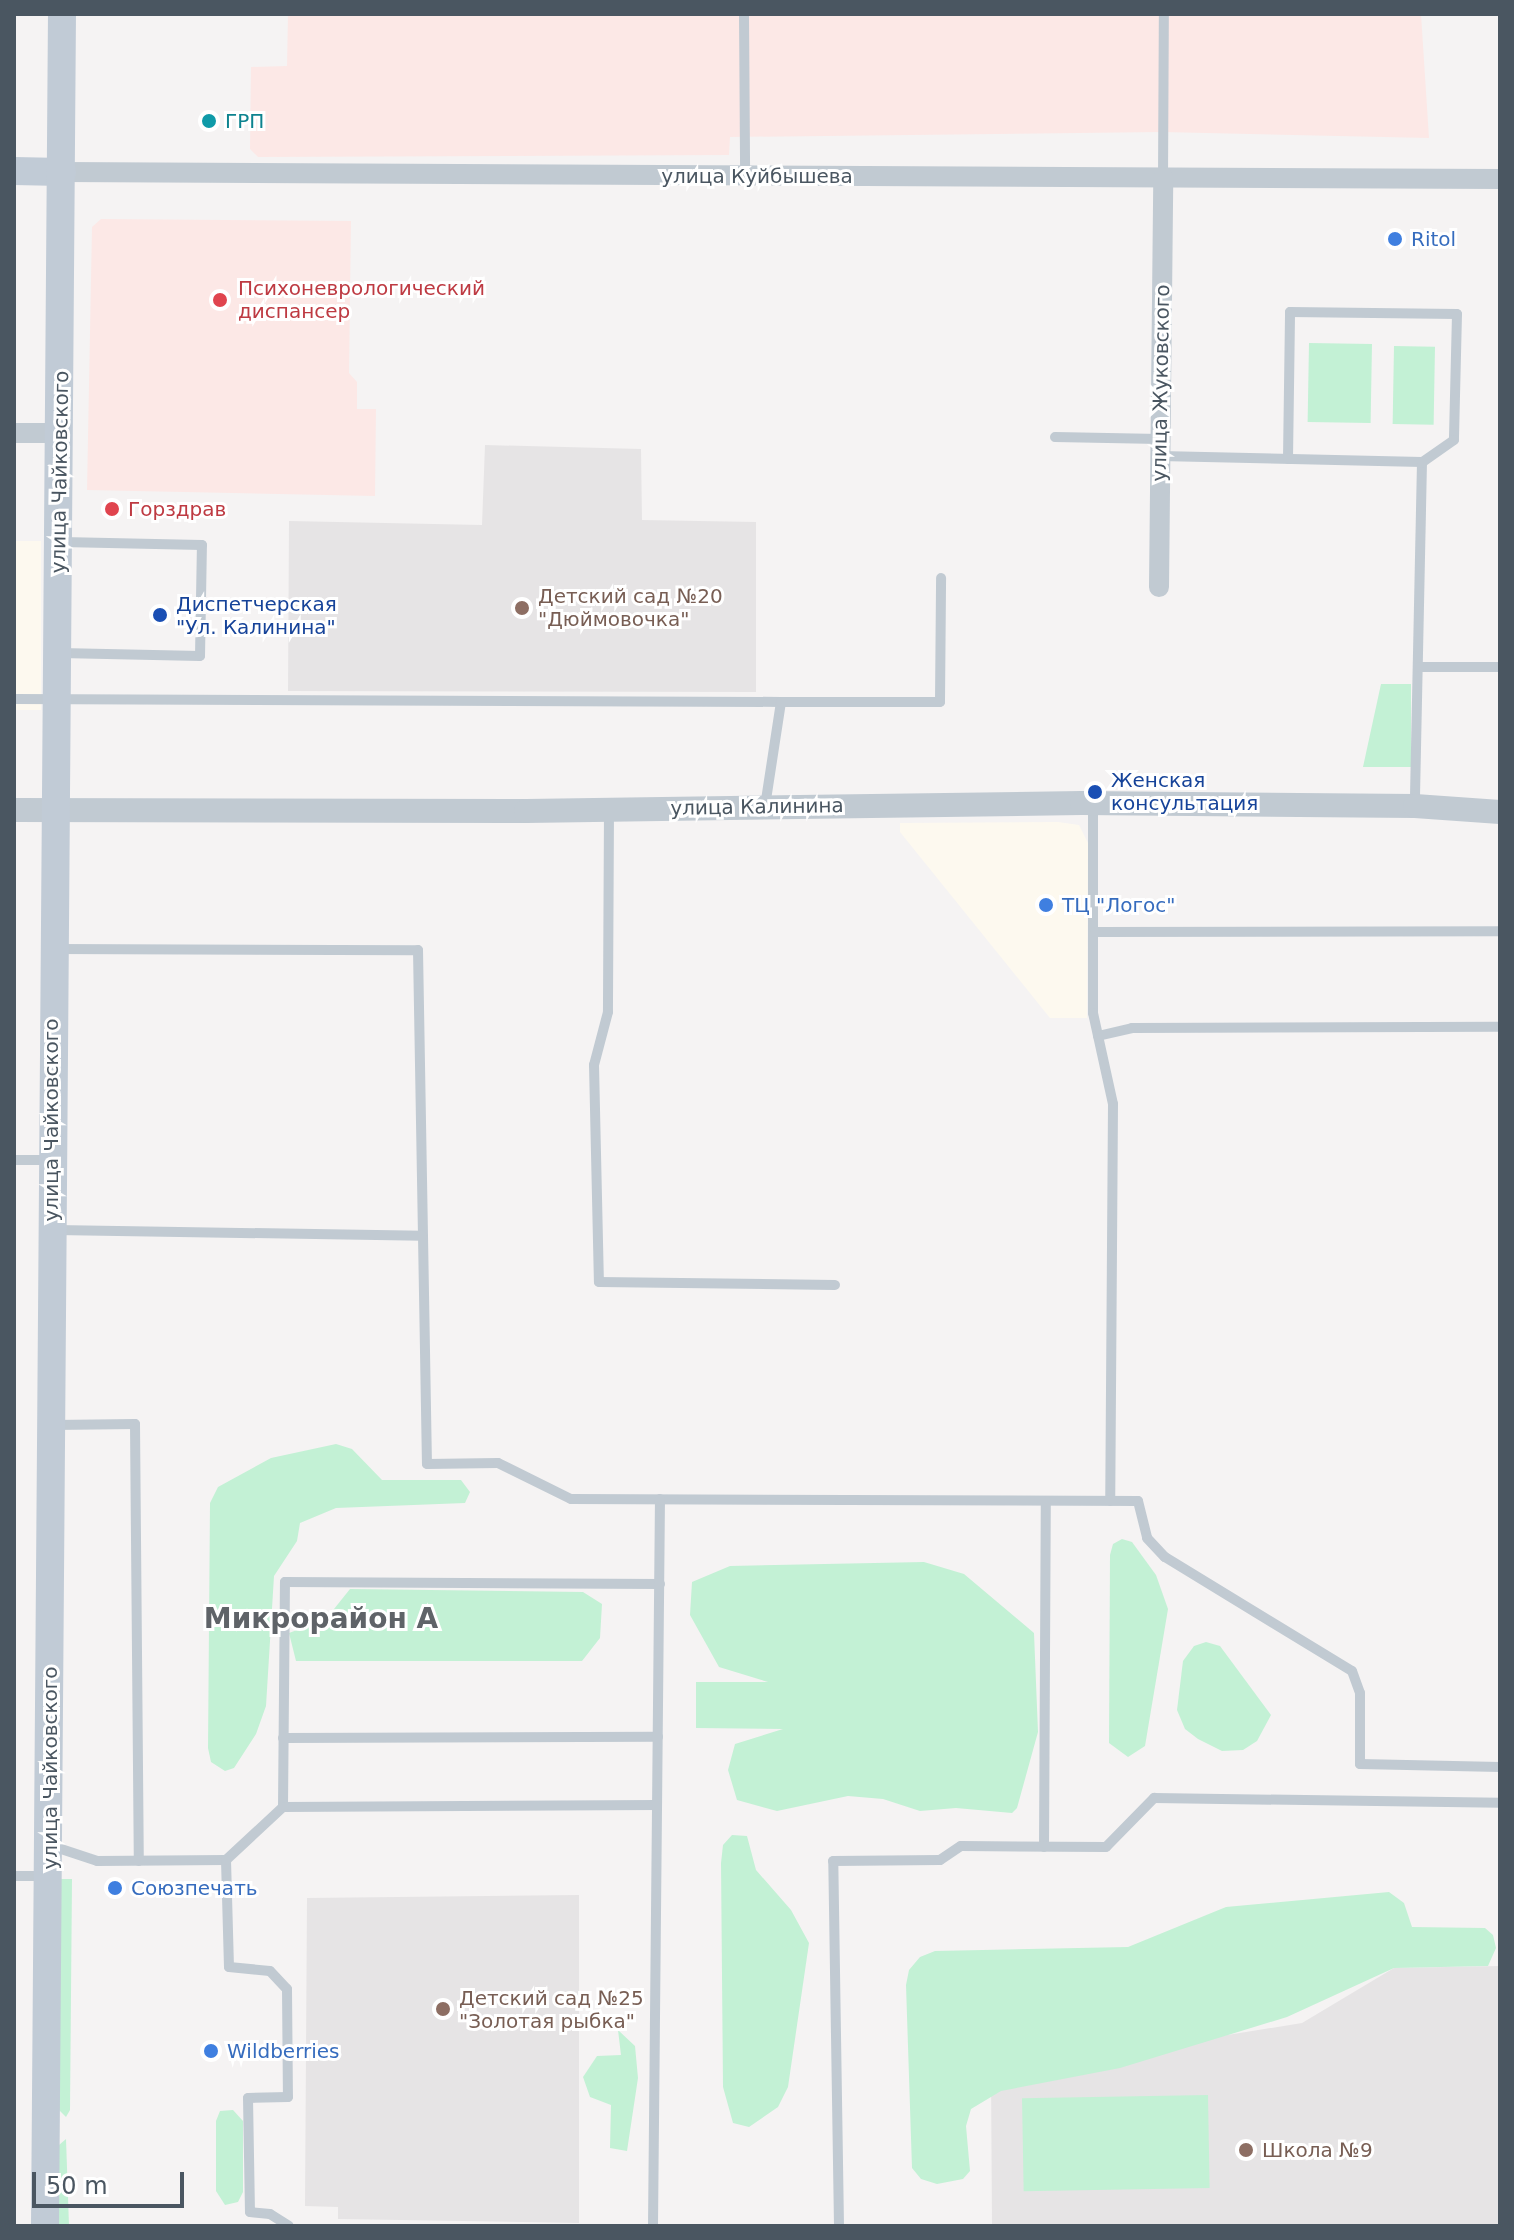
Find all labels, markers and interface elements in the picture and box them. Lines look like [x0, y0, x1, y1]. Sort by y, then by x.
place label: ГРП [225, 109, 264, 133]
marker: ГРП [200, 112, 218, 130]
street label: улица Куйбышева [661, 164, 853, 188]
place label: Ritol [1411, 227, 1456, 251]
marker: Ritol [1386, 230, 1404, 248]
place label: Психоневрологический диспансер [238, 276, 485, 323]
street label: улица Жуковского [1147, 284, 1175, 482]
marker: Психоневрологический диспансер [209, 289, 231, 311]
street label: улица Чайковского [46, 370, 74, 574]
place label: Горздрав [128, 497, 226, 521]
marker: Горздрав [103, 500, 121, 518]
place label: Детский сад №20 "Дюймовочка" [538, 584, 723, 631]
place label: Диспетчерская "Ул. Калинина" [176, 592, 337, 639]
marker: Детский сад №20 "Дюймовочка" [513, 599, 531, 617]
marker: Диспетчерская "Ул. Калинина" [151, 606, 169, 624]
place label: Женская консультация [1111, 768, 1258, 815]
marker: Женская консультация [1086, 783, 1104, 801]
street label: улица Калинина [670, 793, 844, 821]
place label: ТЦ "Логос" [1062, 893, 1176, 917]
marker: ТЦ "Логос" [1037, 896, 1055, 914]
street label: улица Чайковского [39, 1019, 63, 1221]
district label: Микрорайон А [204, 1602, 438, 1636]
street label: улица Чайковского [38, 1667, 62, 1869]
place label: Союзпечать [131, 1876, 258, 1900]
marker: Союзпечать [106, 1879, 124, 1897]
place label: Детский сад №25 "Золотая рыбка" [459, 1986, 644, 2033]
marker: Детский сад №25 "Золотая рыбка" [434, 2000, 452, 2018]
place label: Wildberries [227, 2039, 340, 2063]
marker: Wildberries [202, 2042, 220, 2060]
place label: Школа №9 [1262, 2138, 1373, 2162]
marker: Школа №9 [1237, 2141, 1255, 2159]
scale bar [36, 2156, 188, 2206]
text: 50 m [46, 2172, 108, 2200]

